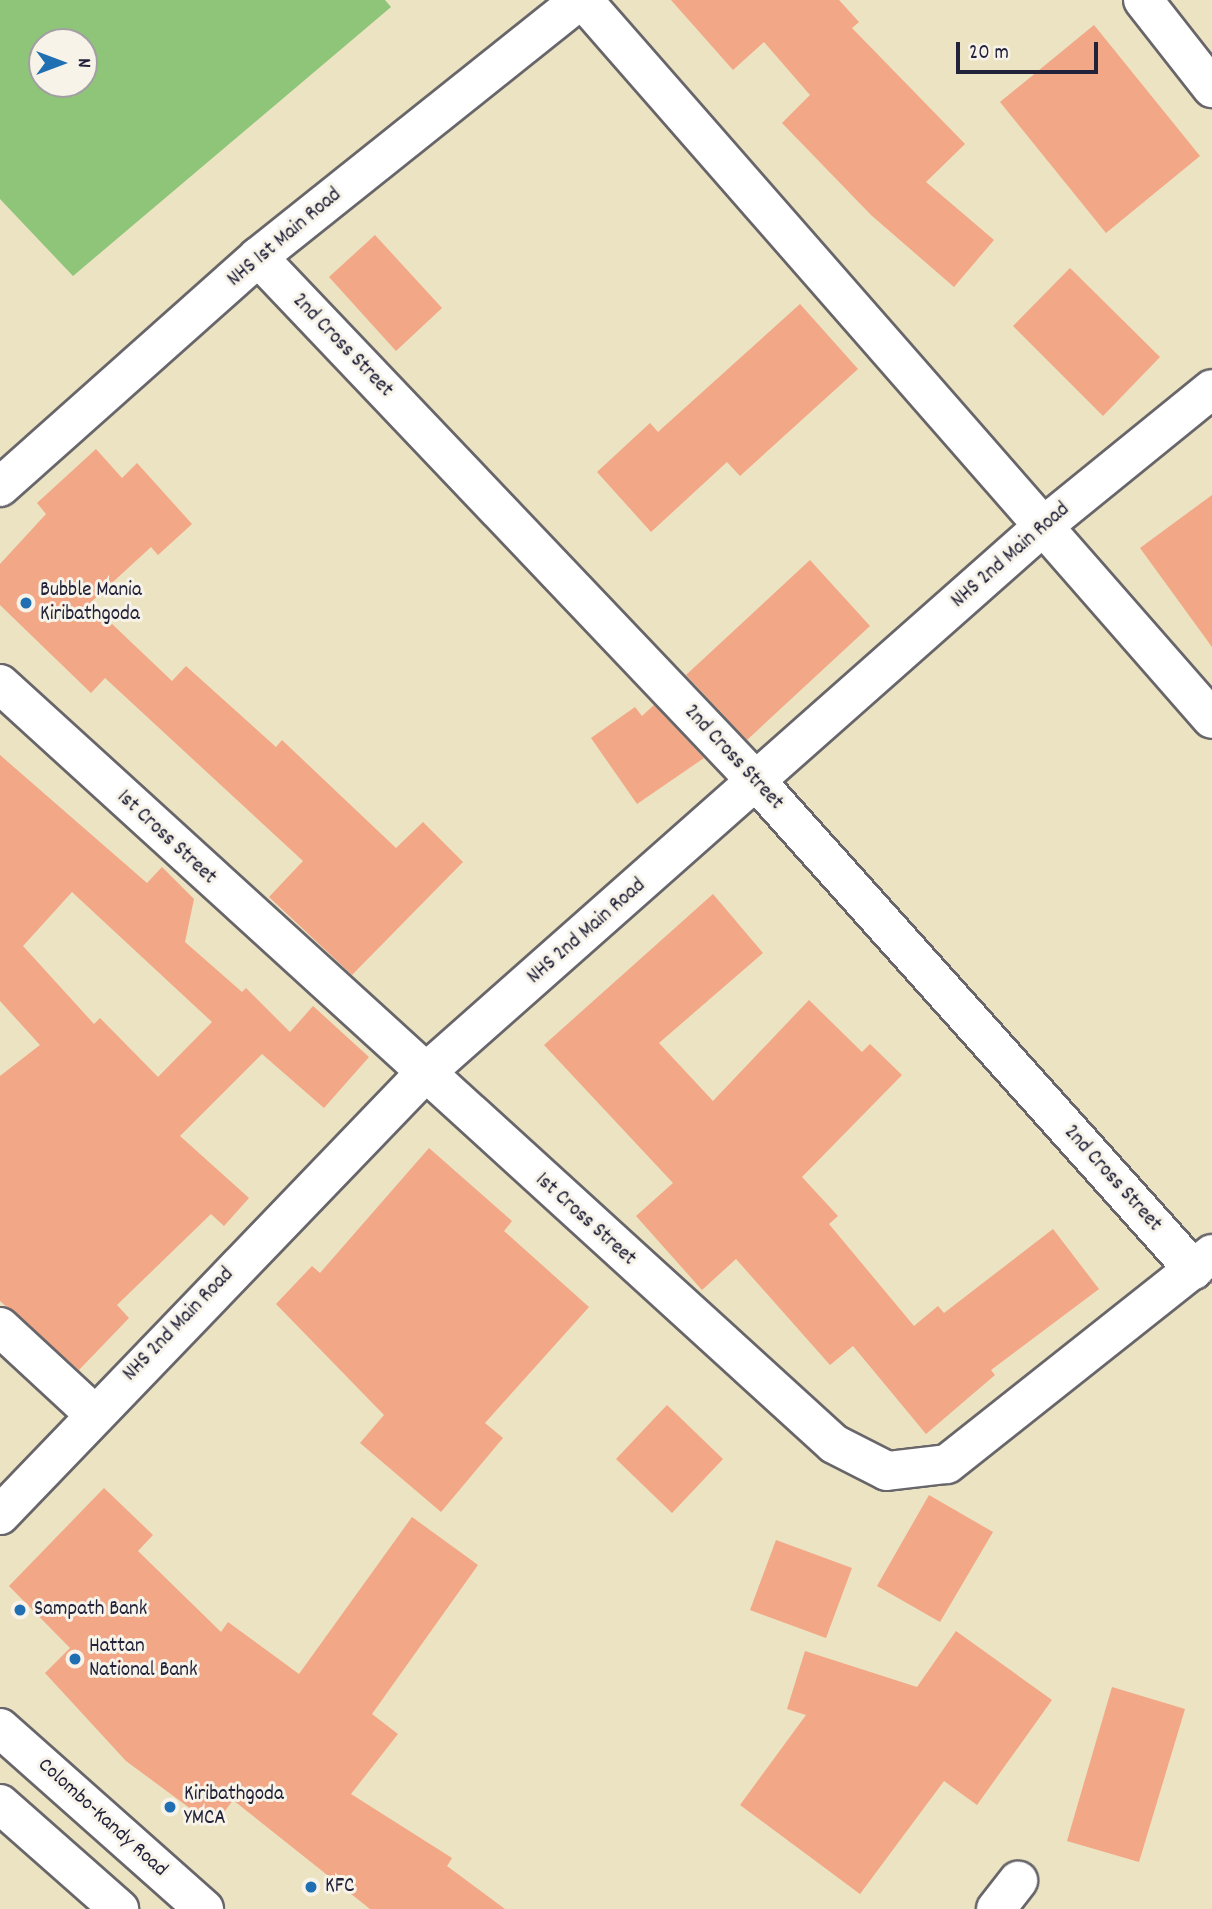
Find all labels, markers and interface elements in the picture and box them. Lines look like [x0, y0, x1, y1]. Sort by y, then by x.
north arrow [28, 28, 98, 98]
scale bar [960, 28, 1102, 72]
text: 20 m [969, 39, 1009, 69]
text: N [69, 58, 96, 68]
street label: NHS 1st Main Road [223, 183, 347, 293]
street label: 2nd Cross Street [286, 289, 398, 403]
street label: NHS 2nd Main Road [947, 498, 1075, 614]
place label: Bubble Mania Kiribathgoda [40, 578, 142, 628]
marker: Bubble Mania Kiribathgoda [18, 595, 34, 611]
street label: 2nd Cross Street [678, 700, 788, 816]
street label: 1st Cross Street [111, 785, 221, 891]
street label: NHS 2nd Main Road [523, 874, 651, 990]
street label: 2nd Cross Street [1058, 1121, 1166, 1237]
street label: 1st Cross Street [529, 1168, 641, 1272]
street label: NHS 2nd Main Road [118, 1263, 240, 1387]
place label: Sampath Bank [34, 1597, 147, 1623]
marker: Sampath Bank [12, 1602, 28, 1618]
place label: Hattan National Bank [89, 1634, 198, 1684]
marker: Hattan National Bank [67, 1651, 83, 1667]
street label: Colombo-Kandy Road [32, 1753, 172, 1883]
place label: Kiribathgoda YMCA [184, 1782, 284, 1832]
marker: Kiribathgoda YMCA [162, 1799, 178, 1815]
place label: KFC [325, 1874, 354, 1900]
marker: KFC [303, 1879, 319, 1895]

